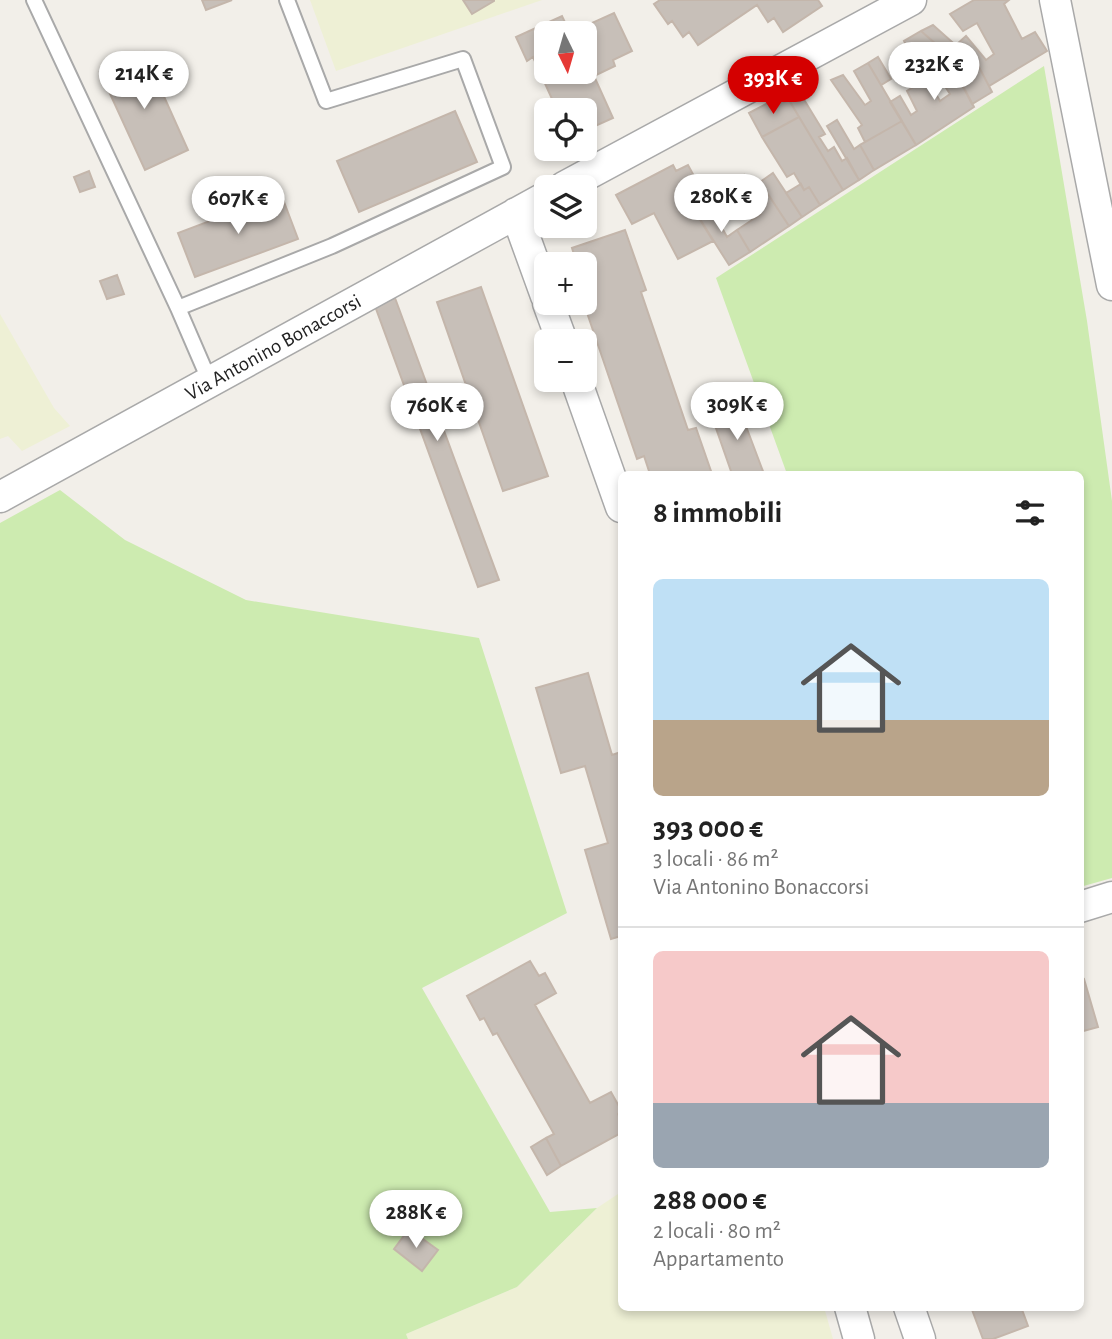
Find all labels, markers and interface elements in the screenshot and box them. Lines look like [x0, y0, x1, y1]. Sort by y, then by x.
north arrow [534, 21, 597, 84]
map controls [534, 21, 597, 392]
pin: 232K € [877, 42, 991, 102]
pin: 214K € [87, 52, 201, 111]
text: 232K € [904, 53, 964, 76]
pin: 393K € [716, 57, 830, 116]
text: 214K € [115, 62, 173, 85]
text: 393K € [744, 67, 802, 90]
button: locate [534, 98, 597, 161]
pin: 280K € [664, 174, 778, 234]
button: layers [534, 175, 597, 238]
pin: 607K € [181, 176, 295, 236]
text: 280K € [690, 185, 752, 208]
text: 607K € [208, 187, 268, 210]
button: + [534, 252, 597, 315]
street label: Via Antonino Bonaccorsi [182, 290, 365, 404]
button: − [534, 329, 597, 392]
pin: 309K € [680, 382, 794, 442]
pin: 760K € [380, 384, 494, 443]
text: 309K € [707, 393, 767, 416]
text: 760K € [407, 394, 467, 417]
icon: filters [1011, 494, 1049, 532]
text: 8 immobili [653, 498, 782, 528]
icon: home [788, 625, 914, 751]
text: 393 000 € [653, 813, 763, 843]
text: 3 locali · 86 m² [653, 848, 779, 871]
text: Via Antonino Bonaccorsi [653, 876, 869, 899]
icon: home [788, 997, 914, 1123]
text: 288 000 € [653, 1185, 767, 1215]
pin: 288K € [359, 1190, 473, 1250]
text: 288K € [385, 1201, 447, 1224]
text: 2 locali · 80 m² [653, 1220, 781, 1243]
text: Appartamento [653, 1248, 784, 1271]

